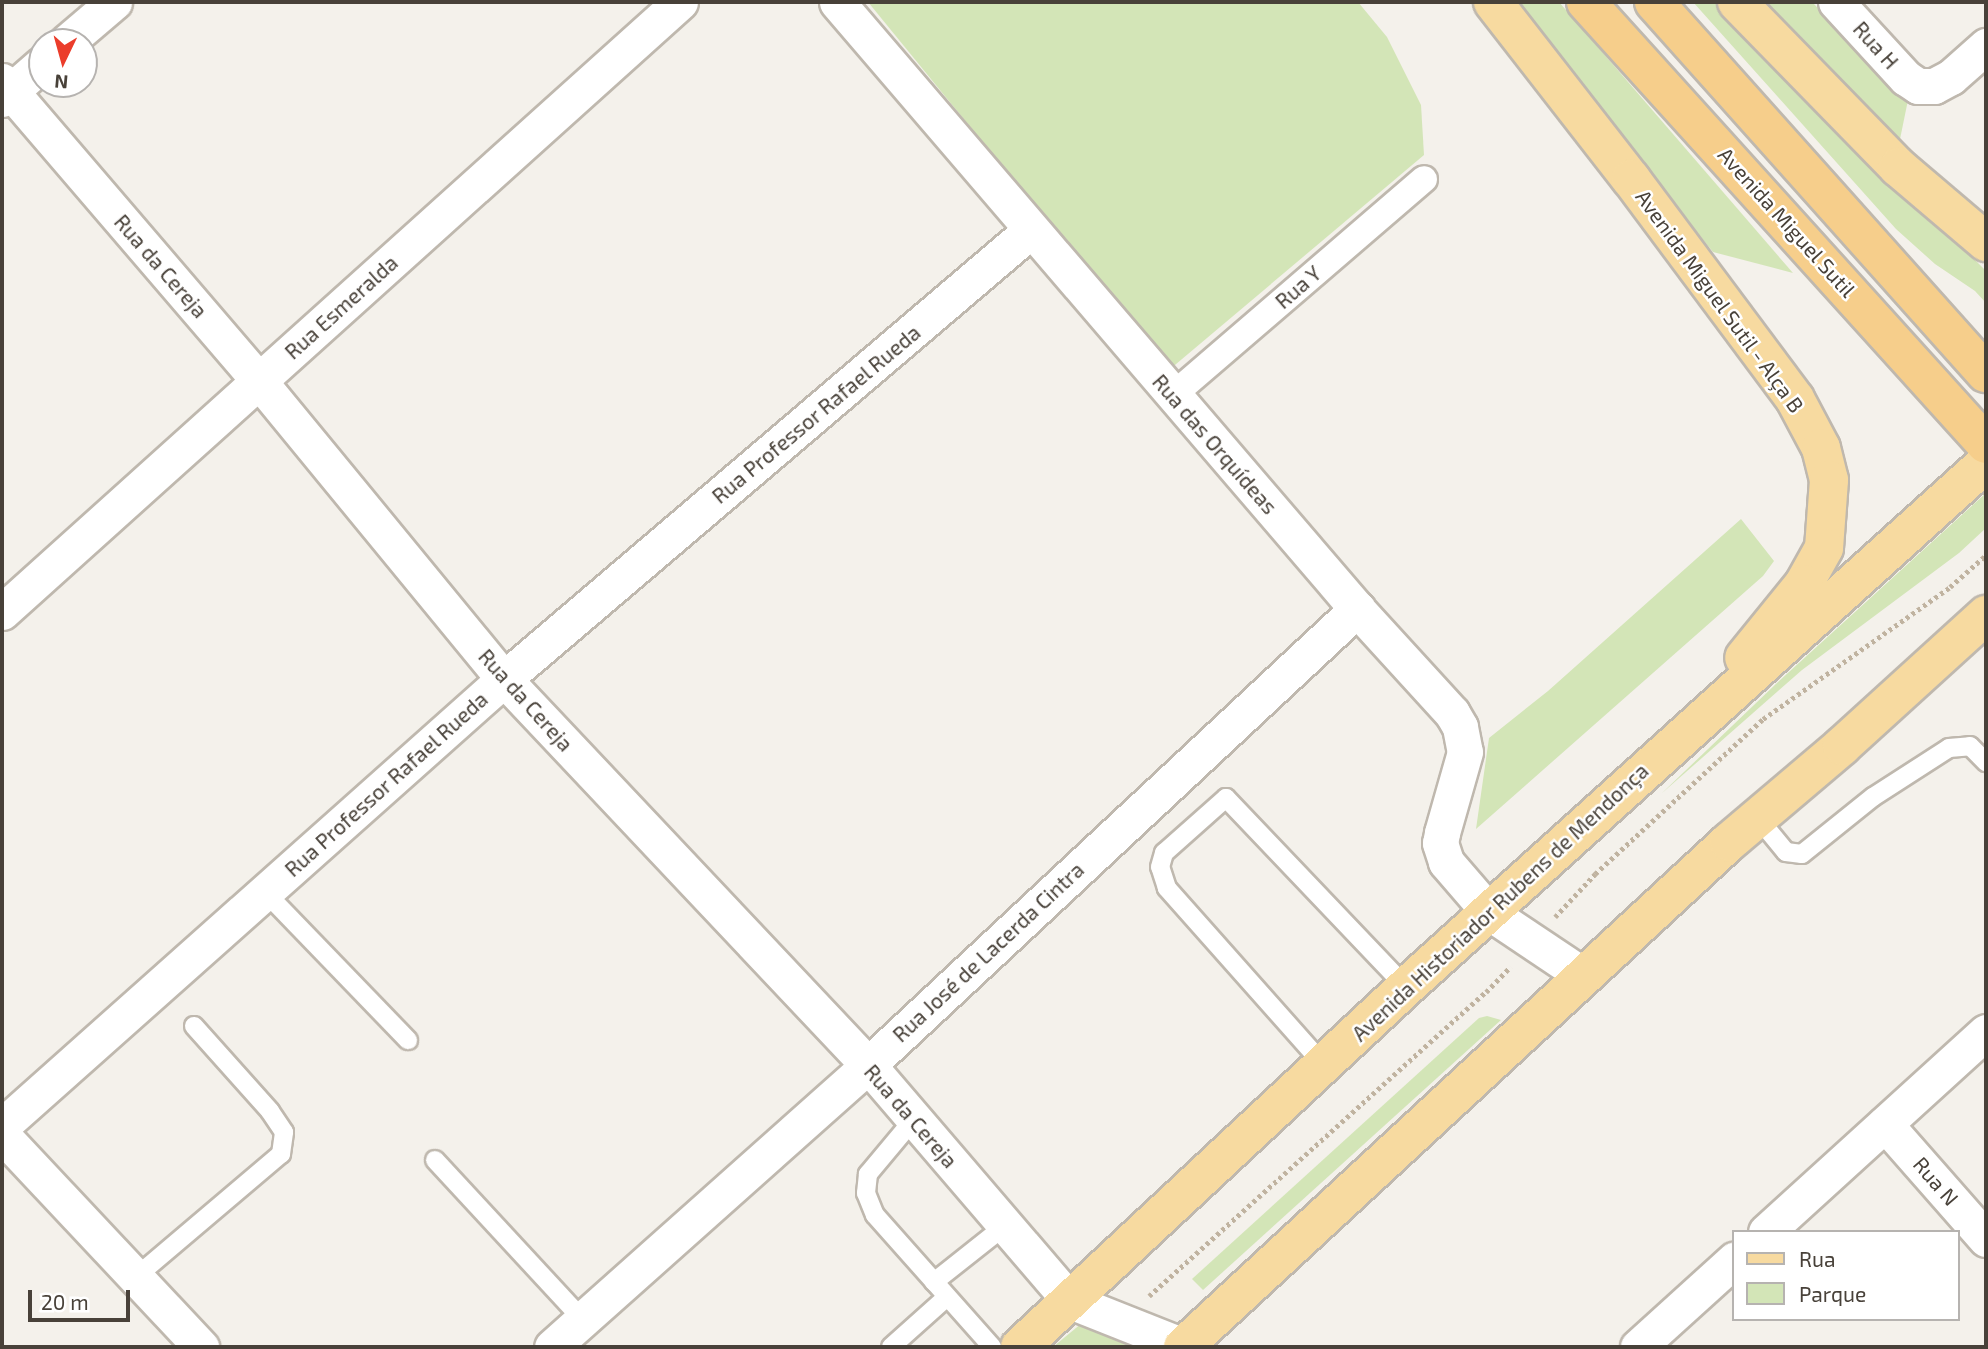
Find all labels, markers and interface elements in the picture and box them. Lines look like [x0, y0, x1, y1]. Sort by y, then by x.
street label: Rua H [1848, 16, 1904, 74]
north arrow [28, 28, 98, 98]
text: N [53, 70, 69, 94]
street label: Avenida Miguel Sutil [1713, 142, 1861, 302]
street label: Avenida Miguel Sutil - Alça B [1630, 184, 1810, 418]
street label: Rua da Cereja [109, 209, 213, 323]
street label: Rua Esmeralda [279, 250, 403, 364]
street label: Rua Y [1270, 260, 1326, 314]
street label: Rua Professor Rafael Rueda [706, 319, 926, 509]
street label: Rua das Orquídeas [1147, 369, 1283, 519]
street label: Rua da Cereja [474, 644, 578, 756]
street label: Rua Professor Rafael Rueda [279, 686, 493, 882]
street label: Avenida Historiador Rubens de Mendonça [1347, 758, 1653, 1046]
street label: Rua José de Lacerda Cintra [887, 857, 1089, 1047]
street label: Rua da Cereja [859, 1059, 963, 1173]
street label: Rua N [1908, 1152, 1964, 1210]
legend [1732, 1230, 1960, 1321]
text: Rua [1799, 1246, 1835, 1271]
scale bar [32, 1276, 133, 1320]
text: Parque [1799, 1281, 1866, 1306]
text: 20 m [41, 1289, 89, 1314]

